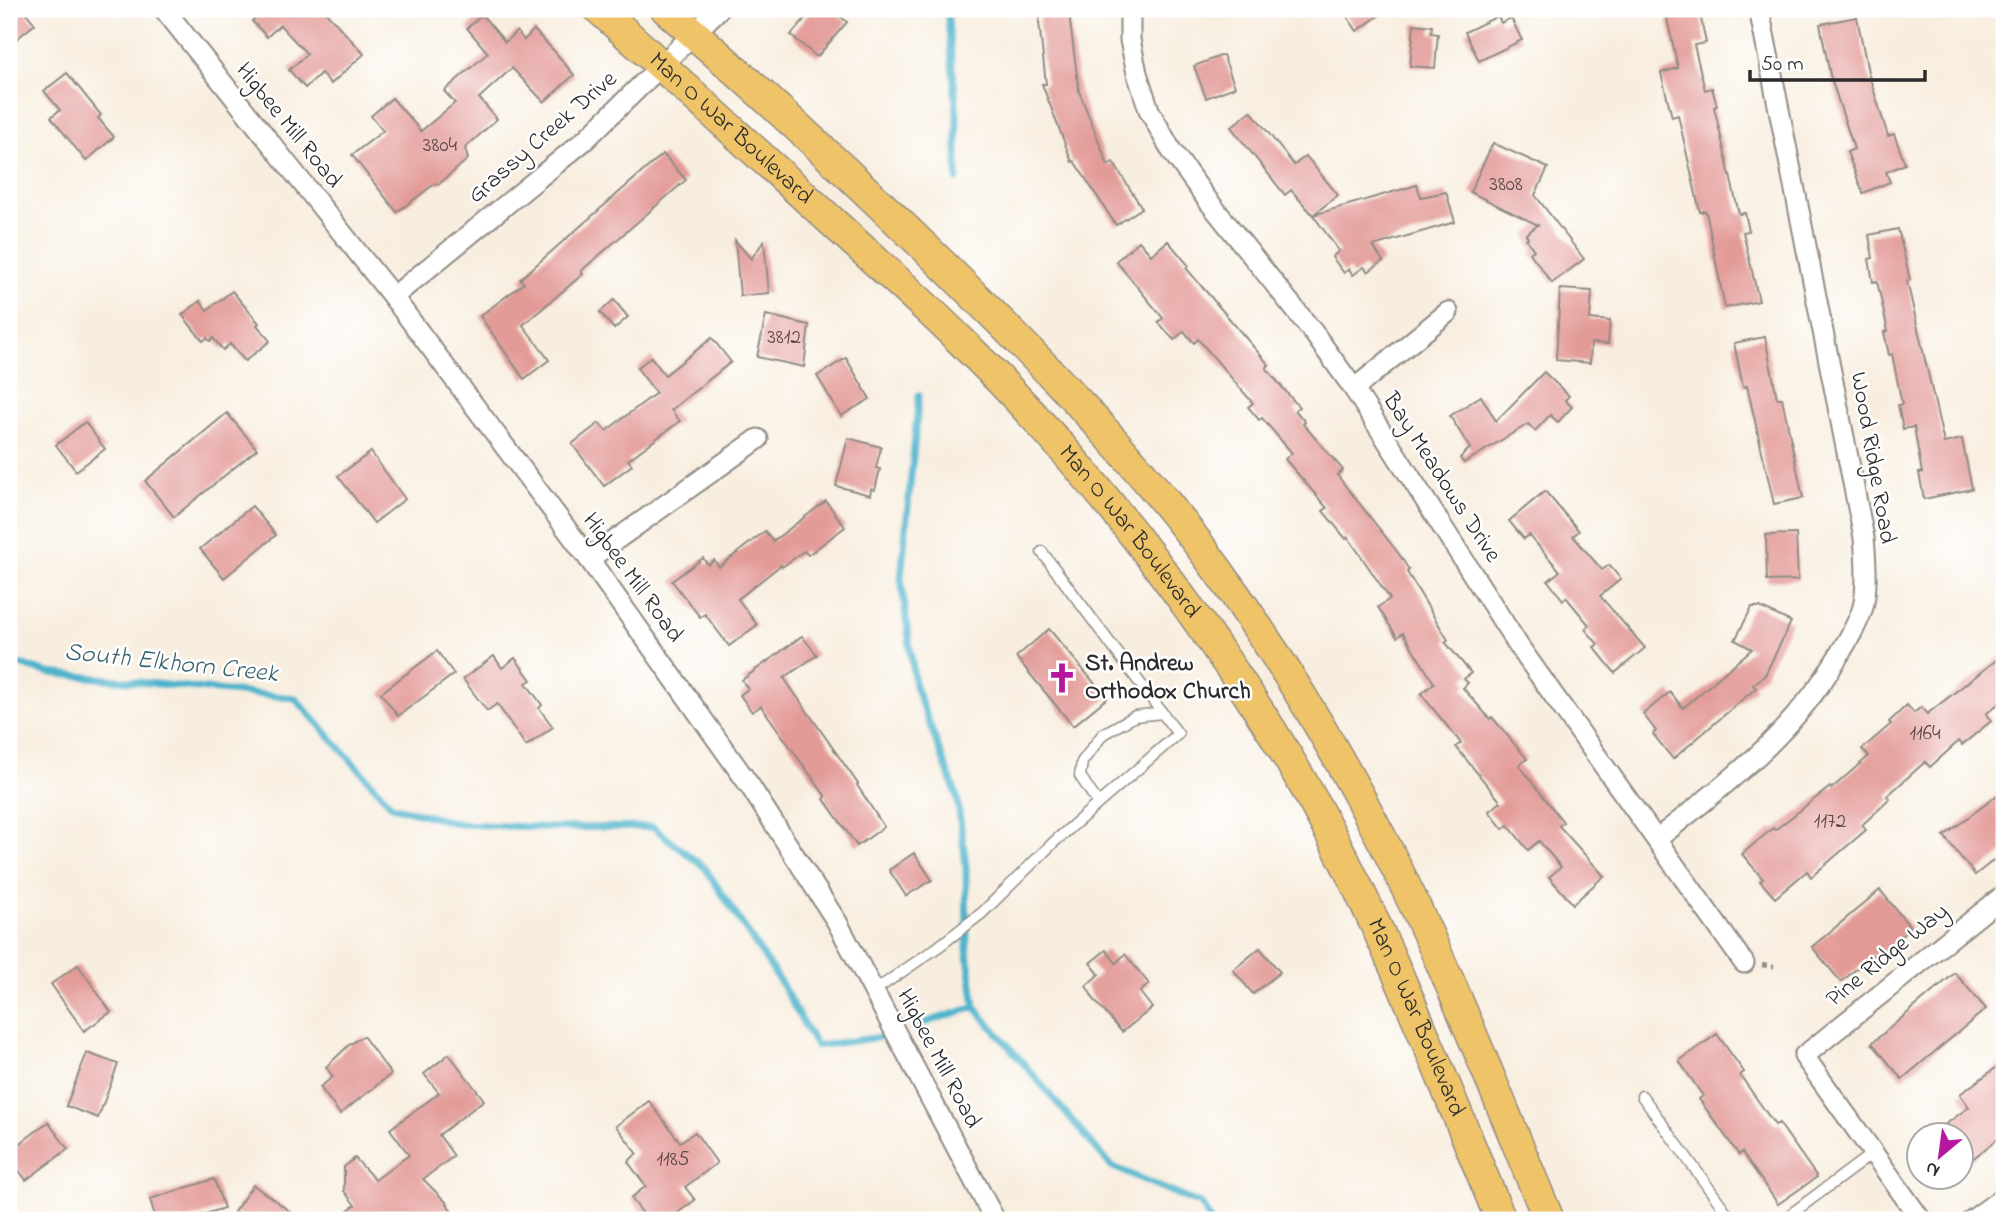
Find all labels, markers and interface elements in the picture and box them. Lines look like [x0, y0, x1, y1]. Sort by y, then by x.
scale bar [1750, 38, 1926, 82]
street label: Man O War Boulevard [640, 44, 821, 214]
text: 50 m [1761, 50, 1804, 80]
street label: Higbee Mill Road [226, 55, 350, 197]
street label: Grassy Creek Drive [461, 63, 626, 214]
house number: 3804 [423, 131, 457, 161]
house number: 3808 [1489, 170, 1523, 200]
house number: 3812 [767, 323, 801, 353]
street label: Wood Ridge Road [1840, 369, 1904, 547]
street label: Bay Meadows Drive [1371, 385, 1509, 571]
street label: Man O War Boulevard [1050, 437, 1209, 626]
street label: Higbee Mill Road [573, 506, 692, 651]
water label: South Elkhorn Creek [62, 634, 281, 694]
place label: St. Andrew Orthodox Church [1085, 647, 1251, 710]
church icon: St. Andrew Orthodox Church [1045, 661, 1079, 695]
house number: 1164 [1909, 719, 1941, 749]
house number: 1172 [1814, 807, 1846, 837]
street label: Pine Ridge Way [1819, 896, 1958, 1017]
street label: Man O War Boulevard [1357, 913, 1474, 1122]
street label: Higbee Mill Road [887, 983, 990, 1135]
north arrow [1904, 1120, 1974, 1190]
house number: 1185 [656, 1145, 690, 1175]
text: N [1921, 1154, 1945, 1184]

